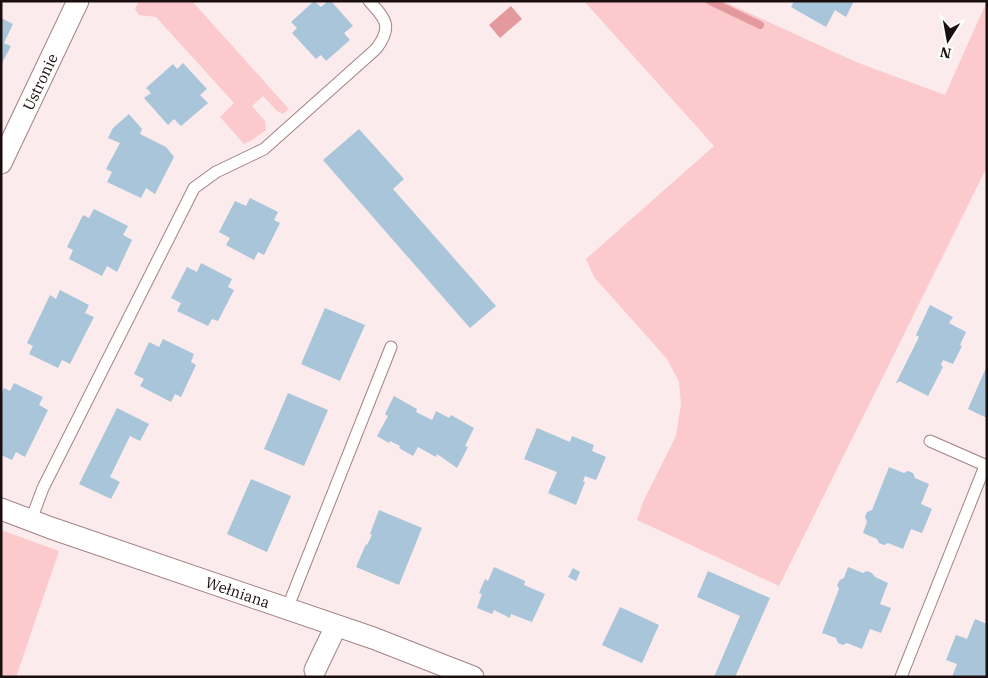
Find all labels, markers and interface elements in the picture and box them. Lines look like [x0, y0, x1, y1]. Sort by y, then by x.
north arrow [923, 15, 973, 65]
text: N [938, 43, 953, 63]
street label: Ustronie [18, 50, 61, 113]
street label: Wełniana [203, 572, 273, 612]

